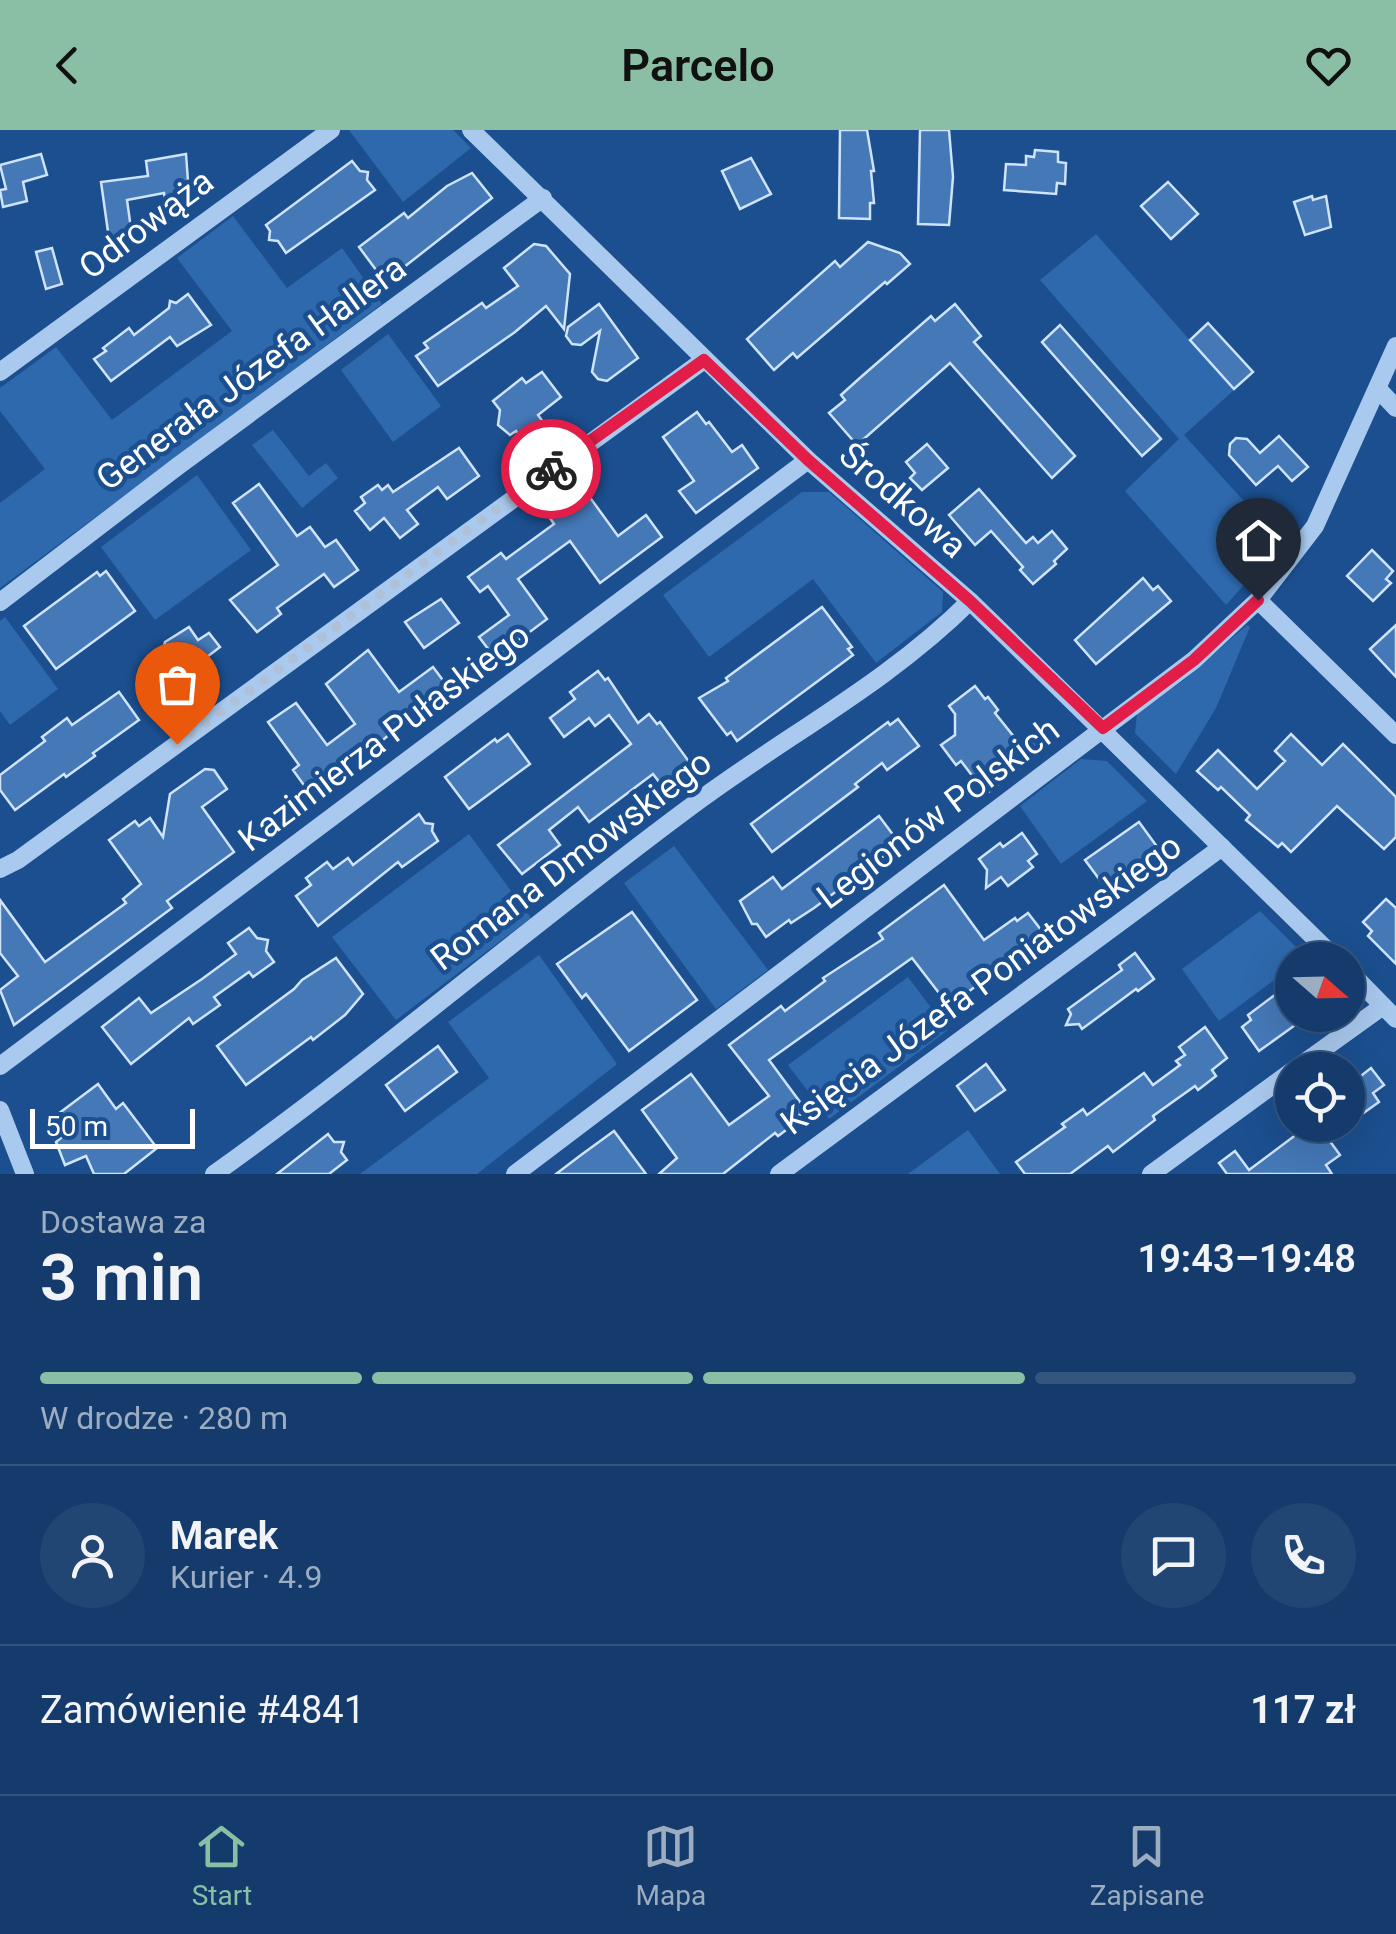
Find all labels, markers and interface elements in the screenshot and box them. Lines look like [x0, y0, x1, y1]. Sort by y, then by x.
icon: back [40, 38, 95, 93]
icon: heart [1301, 38, 1356, 93]
text: Parcelo [621, 39, 775, 92]
street label: Odrowąża [71, 161, 221, 288]
street label: Generała Józefa Hallera [89, 247, 414, 499]
courier [501, 419, 601, 519]
street label: Środkowa [831, 434, 975, 567]
icon: bike [524, 442, 579, 497]
pin [1216, 498, 1301, 601]
icon: home [1231, 513, 1286, 568]
street label: Kazimierza Pułaskiego [231, 615, 538, 860]
pin [135, 642, 220, 745]
icon: bag [150, 657, 205, 712]
street label: Legionów Polskich [809, 709, 1067, 918]
street label: Romana Dmowskiego [423, 741, 720, 979]
street label: Księcia Józefa Poniatowskiego [773, 825, 1189, 1143]
north arrow [1275, 942, 1365, 1032]
map controls [1275, 942, 1365, 1142]
button: locate [1275, 1052, 1365, 1142]
scale bar [30, 1104, 195, 1148]
text: 50 m [45, 1110, 108, 1143]
text: Dostawa za [40, 1203, 206, 1241]
text: 19:43–19:48 [1137, 1237, 1356, 1281]
text: 3 min [40, 1240, 203, 1316]
text: W drodze · 280 m [40, 1399, 288, 1437]
button: person [40, 1503, 145, 1608]
button: chat [1121, 1503, 1226, 1608]
button: phone [1251, 1503, 1356, 1608]
text: Marek [170, 1514, 278, 1558]
text: Kurier · 4.9 [170, 1558, 322, 1596]
text: Zamówienie #4841 [40, 1688, 365, 1732]
text: 117 zł [1250, 1688, 1356, 1732]
tab: Start [192, 1819, 252, 1912]
tab: Mapa [636, 1819, 706, 1912]
tab: Zapisane [1090, 1819, 1204, 1912]

